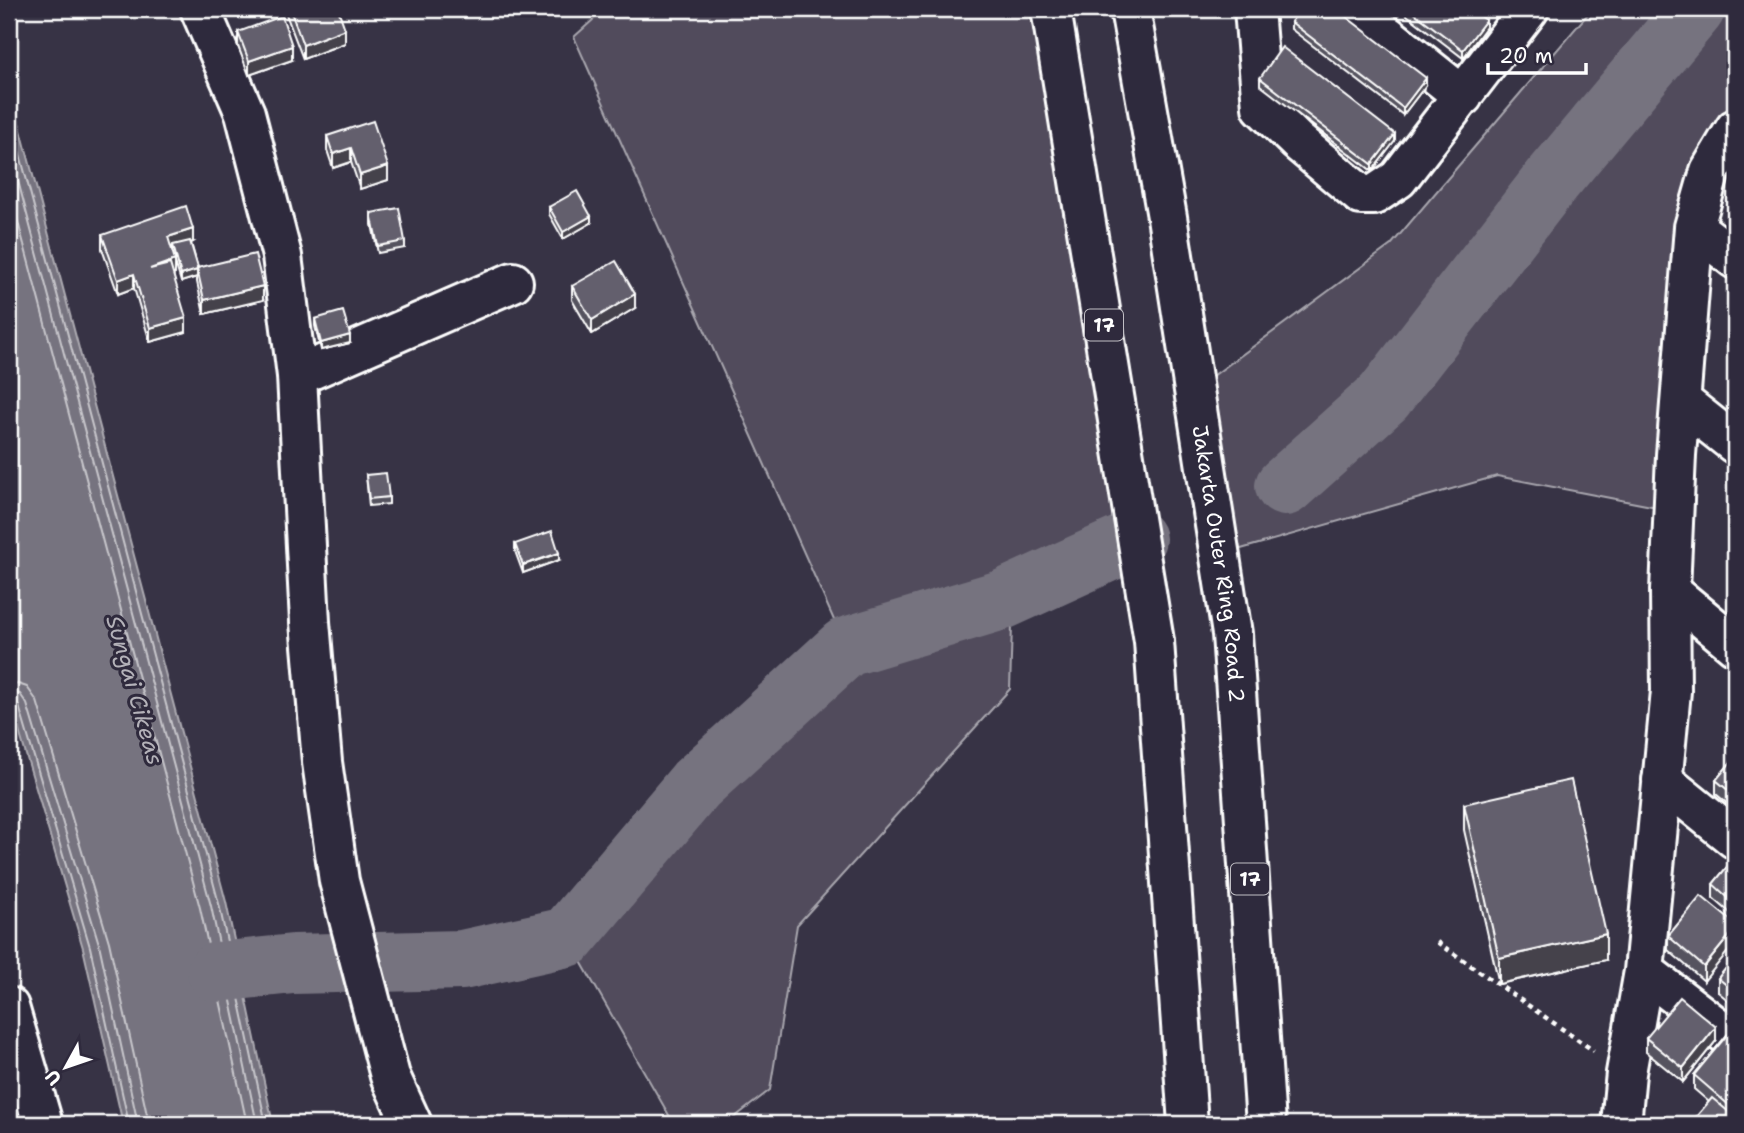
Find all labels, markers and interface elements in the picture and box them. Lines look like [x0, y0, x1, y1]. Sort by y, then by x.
scale bar [1488, 32, 1586, 76]
text: 20 m [1499, 42, 1553, 70]
road number: 17 [1085, 310, 1123, 340]
street label: Jakarta Outer Ring Road 2 [1186, 423, 1251, 703]
water label: Sungai Cikeas [99, 612, 171, 768]
road number: 17 [1231, 864, 1269, 894]
north arrow [32, 1032, 102, 1102]
text: U [40, 1065, 67, 1091]

